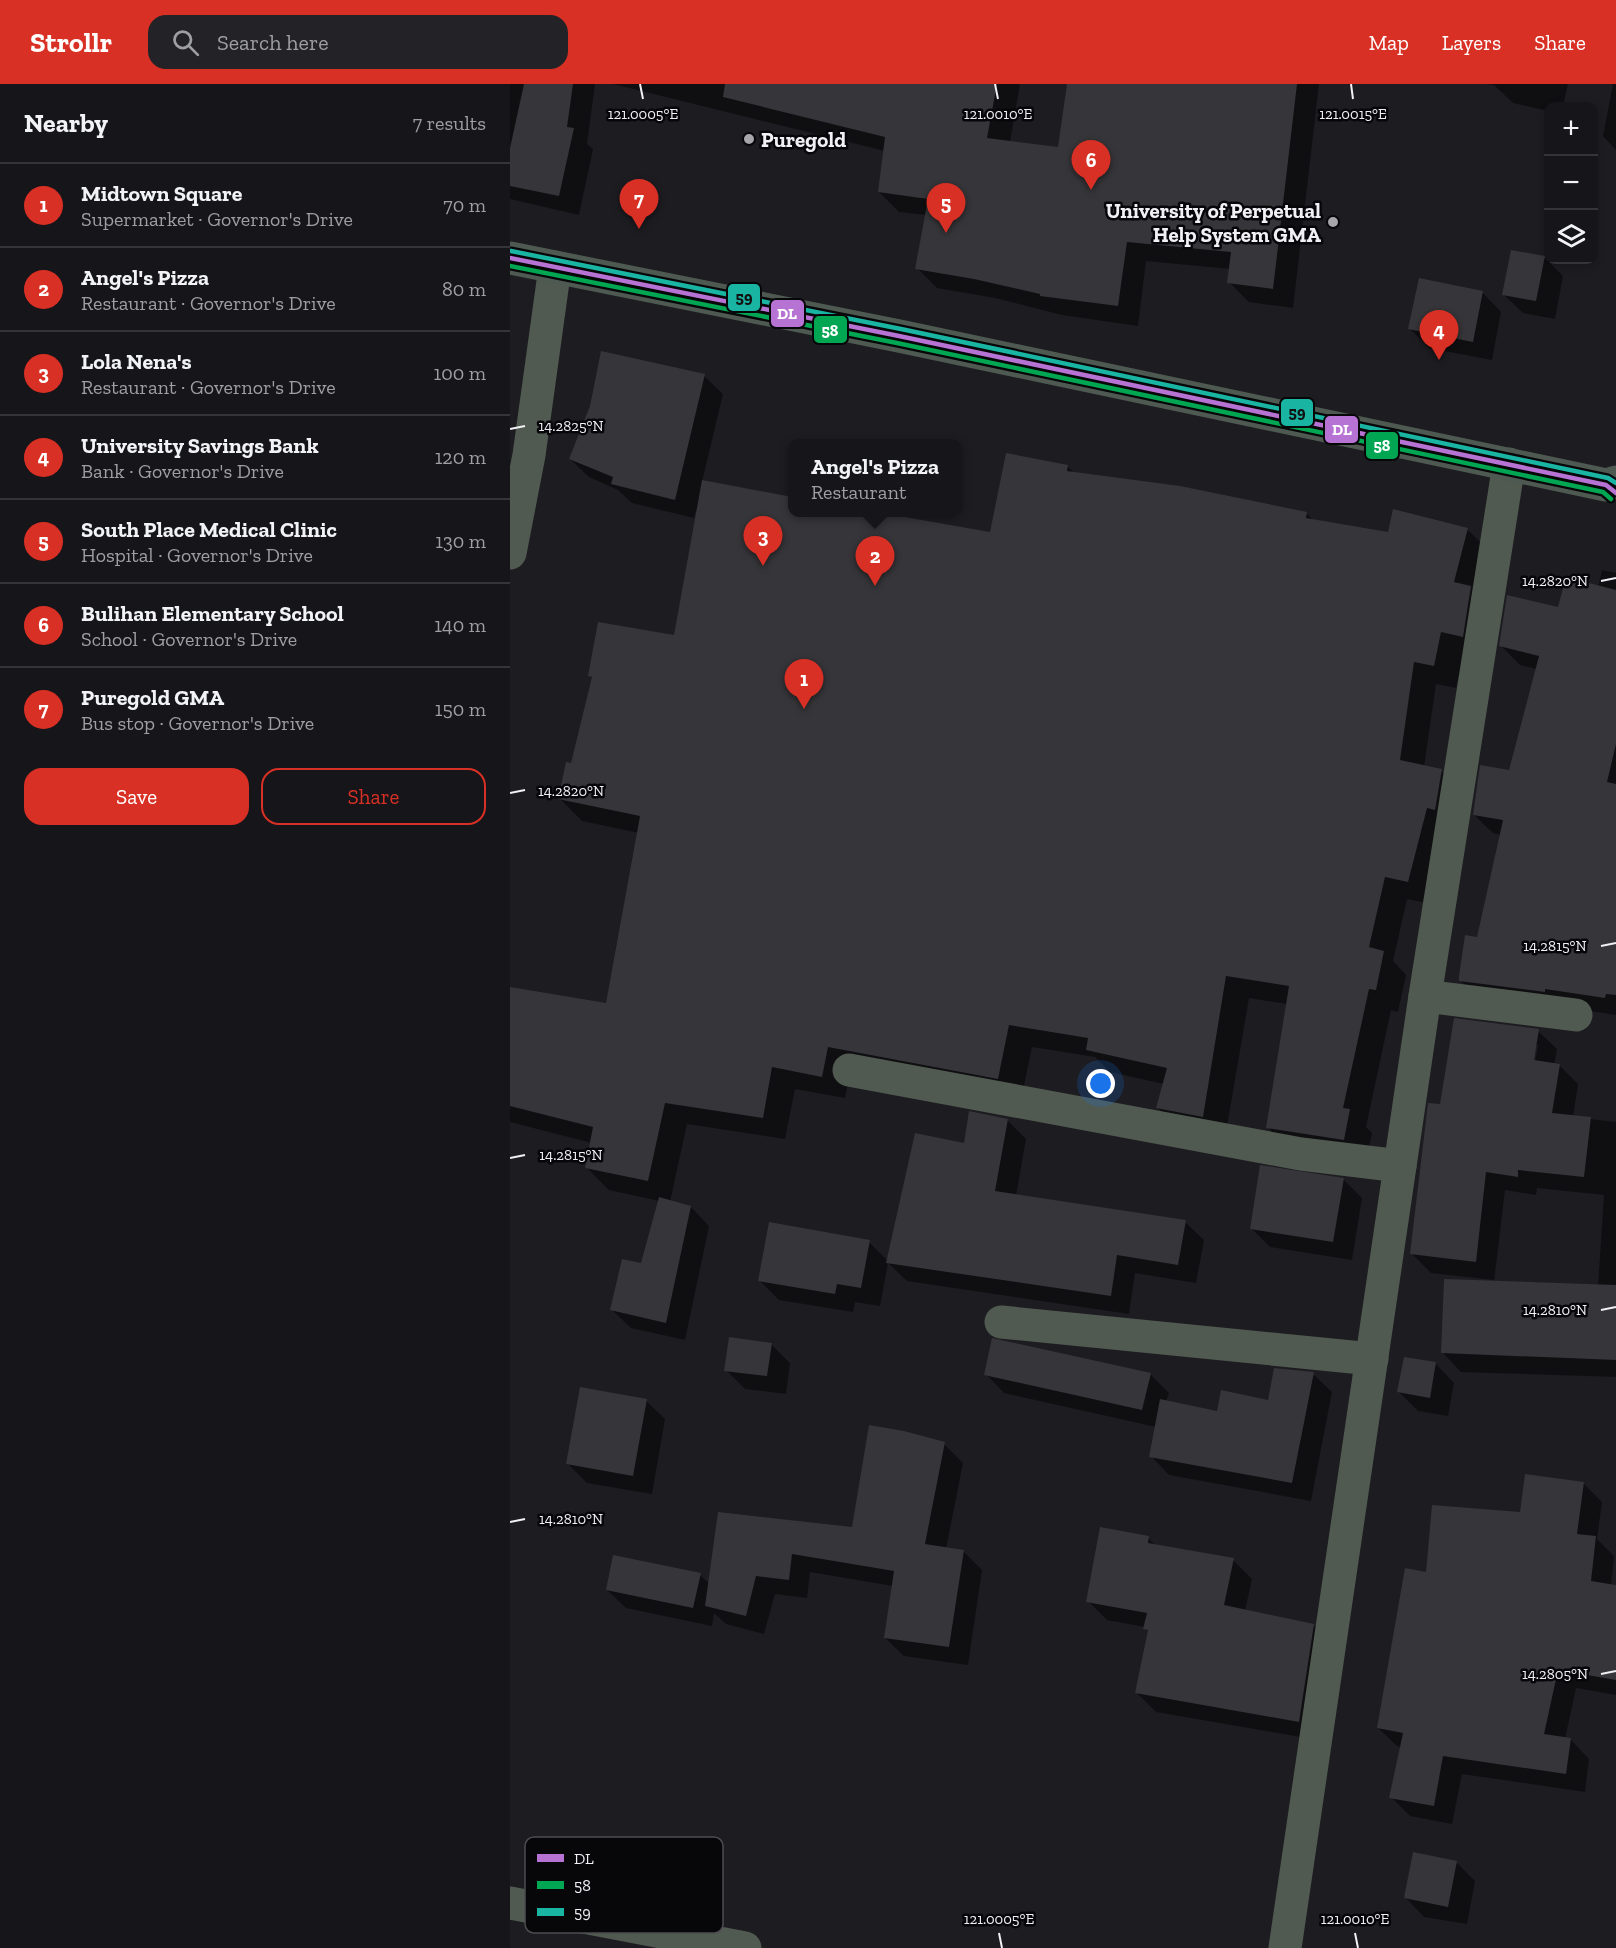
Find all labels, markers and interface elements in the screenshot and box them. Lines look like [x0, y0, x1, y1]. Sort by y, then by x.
search box [148, 15, 568, 69]
text: Strollr [30, 26, 112, 59]
icon: search [169, 26, 202, 59]
text: Search here [217, 29, 328, 56]
text: Map [1369, 30, 1409, 55]
text: Layers [1442, 30, 1501, 55]
text: Share [1534, 30, 1586, 55]
map controls [1544, 102, 1598, 264]
button: + [1544, 102, 1598, 156]
text: 121.0005°E [608, 105, 678, 123]
text: 121.0010°E [964, 105, 1033, 123]
text: 121.0015°E [1319, 105, 1387, 123]
text: Nearby [24, 107, 108, 139]
text: 7 results [413, 111, 486, 135]
place label: Puregold [761, 127, 846, 152]
marker: Puregold [742, 132, 756, 146]
pin: 6 [1072, 141, 1110, 190]
button: − [1544, 156, 1598, 210]
text: Midtown Square [81, 180, 242, 207]
pin: 7 [620, 180, 658, 229]
pin: 5 [926, 184, 966, 233]
text: 1 [39, 193, 48, 217]
text: 70 m [443, 193, 486, 217]
place label: University of Perpetual Help System GMA [1106, 198, 1322, 247]
text: Supermarket · Governor's Drive [81, 207, 353, 231]
button: layers [1544, 210, 1598, 264]
marker: University of Perpetual Help System GMA [1326, 215, 1340, 229]
text: Angel's Pizza [81, 264, 209, 291]
text: 2 [38, 277, 49, 301]
text: 80 m [442, 277, 486, 301]
line badge: 59 [727, 283, 761, 312]
text: 59 [736, 288, 753, 307]
text: Restaurant · Governor's Drive [81, 291, 336, 315]
line badge: DL [770, 299, 805, 328]
text: DL [777, 304, 797, 323]
pin: 4 [1420, 310, 1458, 360]
line badge: 58 [813, 315, 848, 344]
text: 58 [822, 321, 839, 340]
text: Lola Nena's [81, 348, 192, 375]
text: 3 [38, 361, 49, 385]
text: 100 m [433, 361, 486, 385]
text: Restaurant · Governor's Drive [81, 375, 336, 399]
line badge: 59 [1280, 398, 1314, 427]
text: 59 [1289, 403, 1306, 422]
line badge: DL [1324, 415, 1359, 444]
text: 14.2825°N [538, 417, 604, 435]
text: DL [1332, 420, 1352, 439]
line badge: 58 [1365, 431, 1399, 460]
text: University Savings Bank [81, 432, 319, 459]
text: 58 [1374, 436, 1391, 455]
popup [788, 439, 962, 517]
text: 4 [38, 445, 49, 469]
text: 120 m [435, 445, 486, 469]
text: Angel's Pizza [811, 453, 939, 480]
text: Bank · Governor's Drive [81, 459, 284, 483]
text: Restaurant [811, 480, 906, 504]
text: South Place Medical Clinic [81, 516, 337, 543]
pin: 3 [744, 516, 782, 566]
text: 5 [38, 529, 49, 553]
text: 130 m [435, 529, 486, 553]
pin: 2 [856, 536, 895, 586]
text: Hospital · Governor's Drive [81, 543, 313, 567]
text: 14.2820°N [1522, 572, 1588, 590]
text: Bulihan Elementary School [81, 600, 344, 627]
text: 6 [38, 613, 49, 637]
text: 140 m [434, 613, 486, 637]
text: School · Governor's Drive [81, 627, 297, 651]
pin: 1 [784, 660, 824, 709]
text: Puregold GMA [81, 684, 224, 711]
text: 7 [39, 697, 48, 721]
text: 150 m [435, 697, 486, 721]
text: Bus stop · Governor's Drive [81, 711, 314, 735]
button: Save [24, 768, 249, 825]
button: Share [261, 768, 486, 825]
text: 14.2820°N [538, 782, 604, 800]
text: 14.2815°N [1523, 937, 1587, 955]
your location [1086, 1069, 1115, 1098]
text: 14.2815°N [539, 1146, 603, 1164]
text: 14.2810°N [1523, 1301, 1587, 1319]
text: 14.2810°N [539, 1510, 603, 1528]
text: 14.2805°N [1522, 1665, 1588, 1683]
legend [525, 1837, 723, 1933]
text: DL [574, 1849, 594, 1868]
text: 58 [574, 1876, 591, 1895]
text: 59 [574, 1903, 591, 1922]
text: 121.0005°E [964, 1910, 1034, 1928]
text: 121.0010°E [1321, 1910, 1390, 1928]

